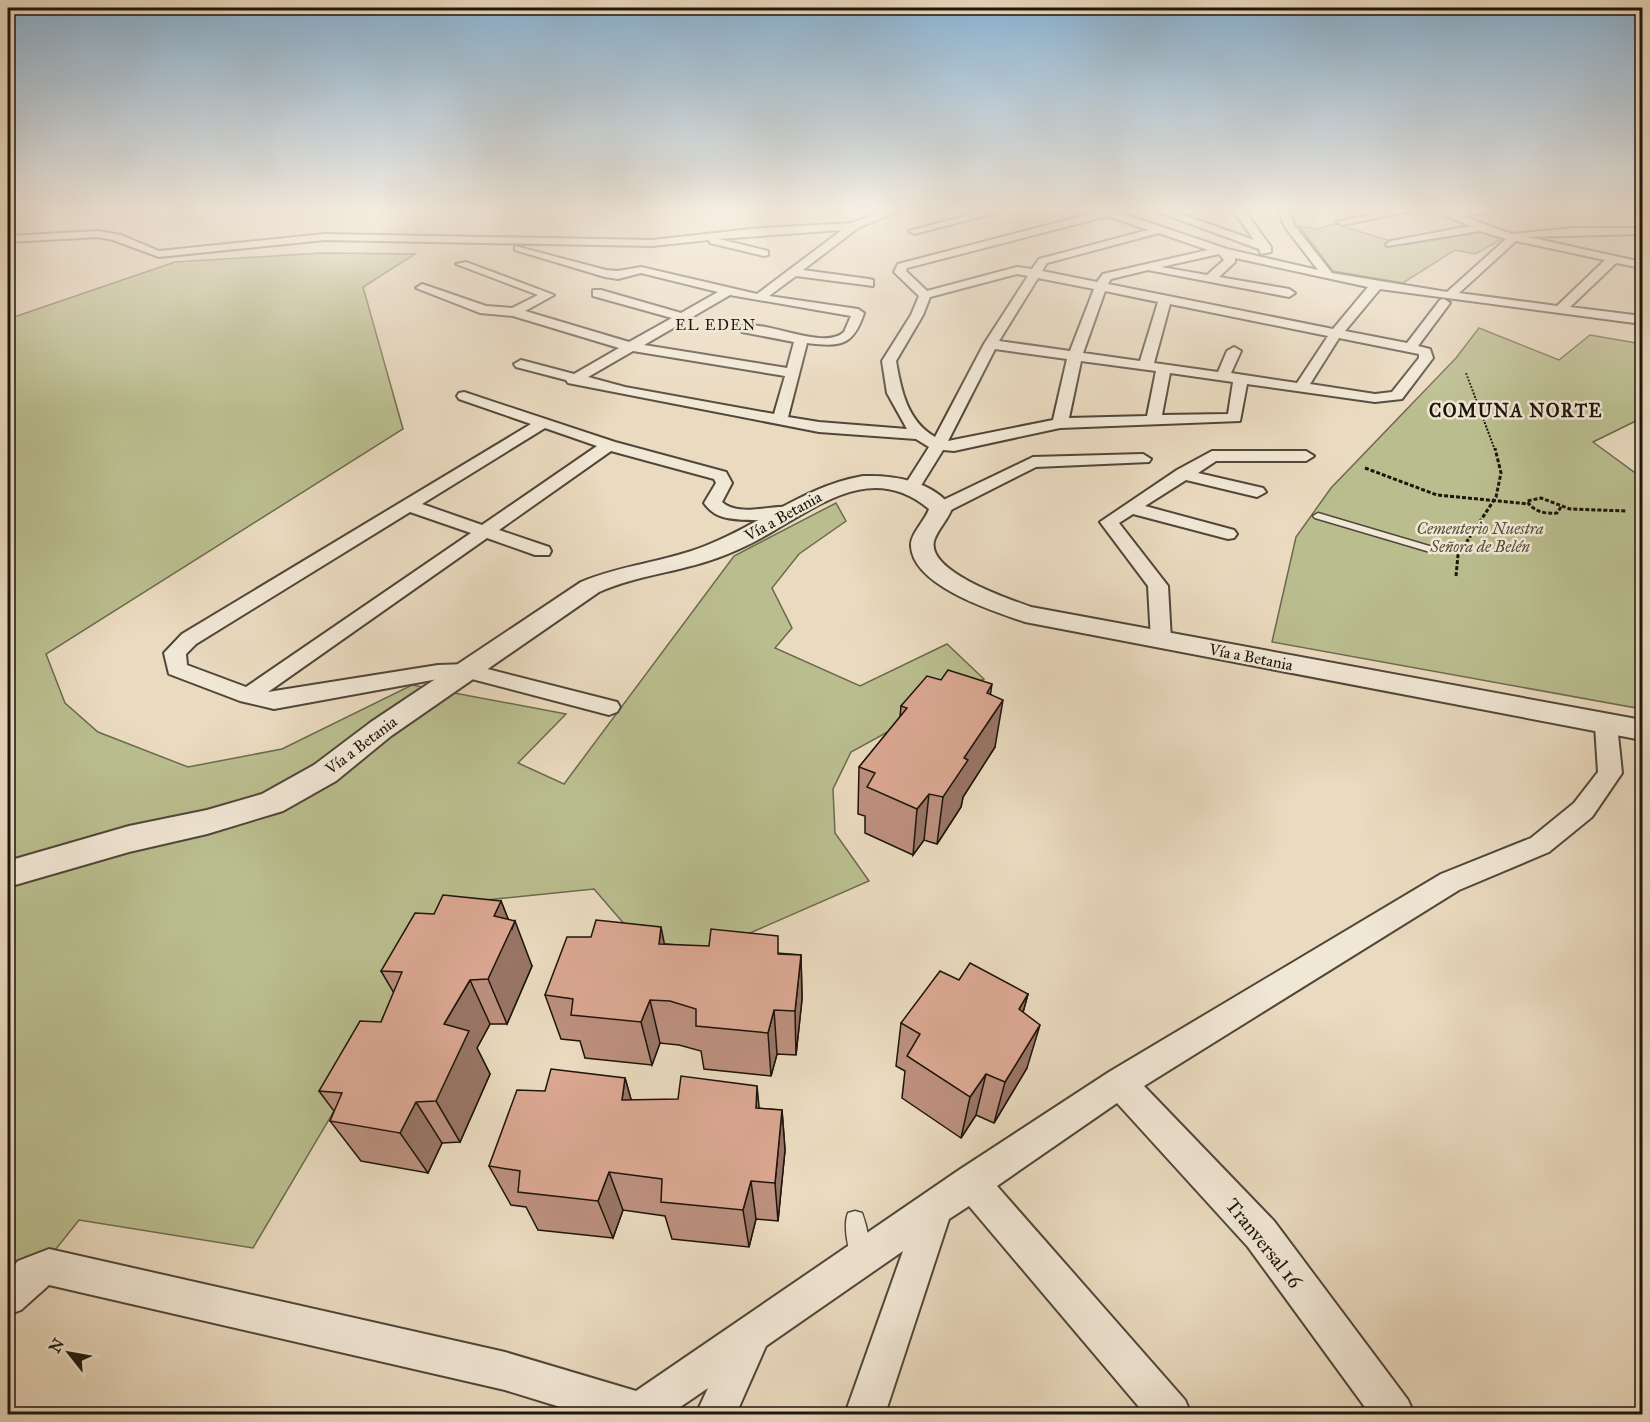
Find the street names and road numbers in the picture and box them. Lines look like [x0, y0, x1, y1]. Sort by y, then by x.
street label: Vía a Betania [740, 487, 825, 545]
street label: Vía a Betania [1207, 639, 1295, 674]
street label: Vía a Betania [321, 712, 401, 779]
street label: Tranversal 16 [1221, 1193, 1308, 1293]

